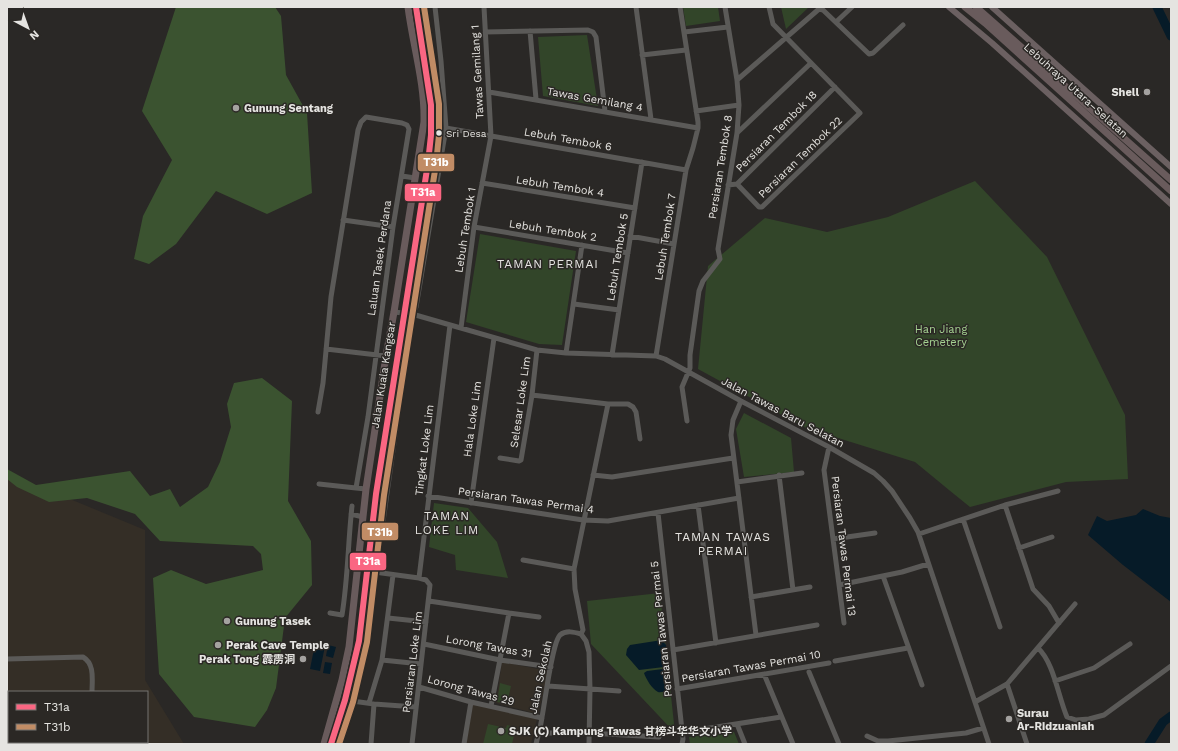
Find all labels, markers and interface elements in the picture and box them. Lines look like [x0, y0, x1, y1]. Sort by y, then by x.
north arrow [8, 8, 48, 48]
street label: Tawas Gemilang 1 [469, 25, 486, 119]
text: N [27, 28, 42, 43]
street label: Lebuhraya Utara–Selatan [1021, 40, 1130, 140]
street label: Tawas Gemilang 4 [546, 85, 644, 114]
place label: Shell [1112, 86, 1139, 99]
marker: Shell [1142, 87, 1152, 97]
street label: Persiaran Tembok 18 [733, 88, 820, 175]
place label: Gunung Sentang [244, 102, 334, 115]
marker: Gunung Sentang [231, 103, 241, 113]
street label: Persiaran Tembok 8 [706, 114, 735, 220]
street label: Persiaran Tembok 22 [756, 114, 845, 201]
street label: Lebuh Tembok 6 [523, 125, 613, 154]
marker: Sri Desa [434, 128, 444, 138]
place label: Sri Desa [446, 128, 487, 139]
line badge: T31b [417, 153, 455, 172]
text: T31b [423, 156, 449, 169]
street label: Lebuh Tembok 4 [515, 173, 605, 200]
line badge: T31a [404, 183, 442, 202]
text: T31a [411, 186, 436, 199]
street label: Lebuh Tembok 1 [452, 186, 479, 274]
street label: Lebuh Tembok 7 [652, 193, 679, 282]
street label: Laluan Tasek Perdana [365, 199, 394, 317]
street label: Lebuh Tembok 5 [604, 212, 631, 302]
street label: Lebuh Tembok 2 [508, 217, 598, 244]
district label: TAMAN PERMAI [497, 257, 599, 271]
street label: Jalan Kuala Kangsar [369, 320, 398, 429]
park label: Han Jiang Cemetery [915, 323, 967, 349]
street label: Selesar Loke Lim [508, 355, 533, 449]
street label: Jalan Tawas Baru Selatan [719, 374, 846, 450]
street label: Hala Loke Lim [461, 380, 484, 458]
street label: Tingkat Loke Lim [412, 404, 437, 496]
street label: Persiaran Tawas Permai 13 [828, 475, 859, 617]
street label: Persiaran Tawas Permai 4 [457, 485, 595, 517]
district label: TAMAN LOKE LIM [415, 509, 479, 537]
line badge: T31b [361, 522, 399, 541]
text: T31b [367, 526, 393, 539]
district label: TAMAN TAWAS PERMAI [675, 530, 771, 558]
line badge: T31a [349, 552, 387, 571]
text: T31a [356, 555, 381, 568]
street label: Persiaran Tawas Permai 5 [648, 560, 675, 698]
street label: Persiaran Loke Lim [400, 610, 425, 714]
place label: Gunung Tasek [235, 615, 311, 628]
marker: Gunung Tasek [222, 616, 232, 626]
street label: Lorong Tawas 31 [445, 633, 533, 660]
place label: Perak Cave Temple [226, 639, 329, 652]
street label: Jalan Sekolah [526, 639, 555, 715]
marker: Perak Cave Temple [213, 640, 223, 650]
street label: Persiaran Tawas Permai 10 [680, 648, 822, 685]
place label: Perak Tong 霹雳洞 [199, 653, 295, 666]
marker: Perak Tong 霹雳洞 [298, 654, 308, 664]
street label: Lorong Tawas 29 [426, 673, 516, 708]
legend [8, 691, 148, 743]
text: T31a [44, 700, 70, 714]
place label: Surau Ar-Ridzuaniah [1017, 707, 1094, 733]
marker: Surau Ar-Ridzuaniah [1004, 714, 1014, 724]
text: T31b [44, 720, 70, 734]
place label: SJK (C) Kampung Tawas 甘榜斗华华文小学 [509, 725, 732, 738]
marker: SJK (C) Kampung Tawas 甘榜斗华华文小学 [496, 726, 506, 736]

